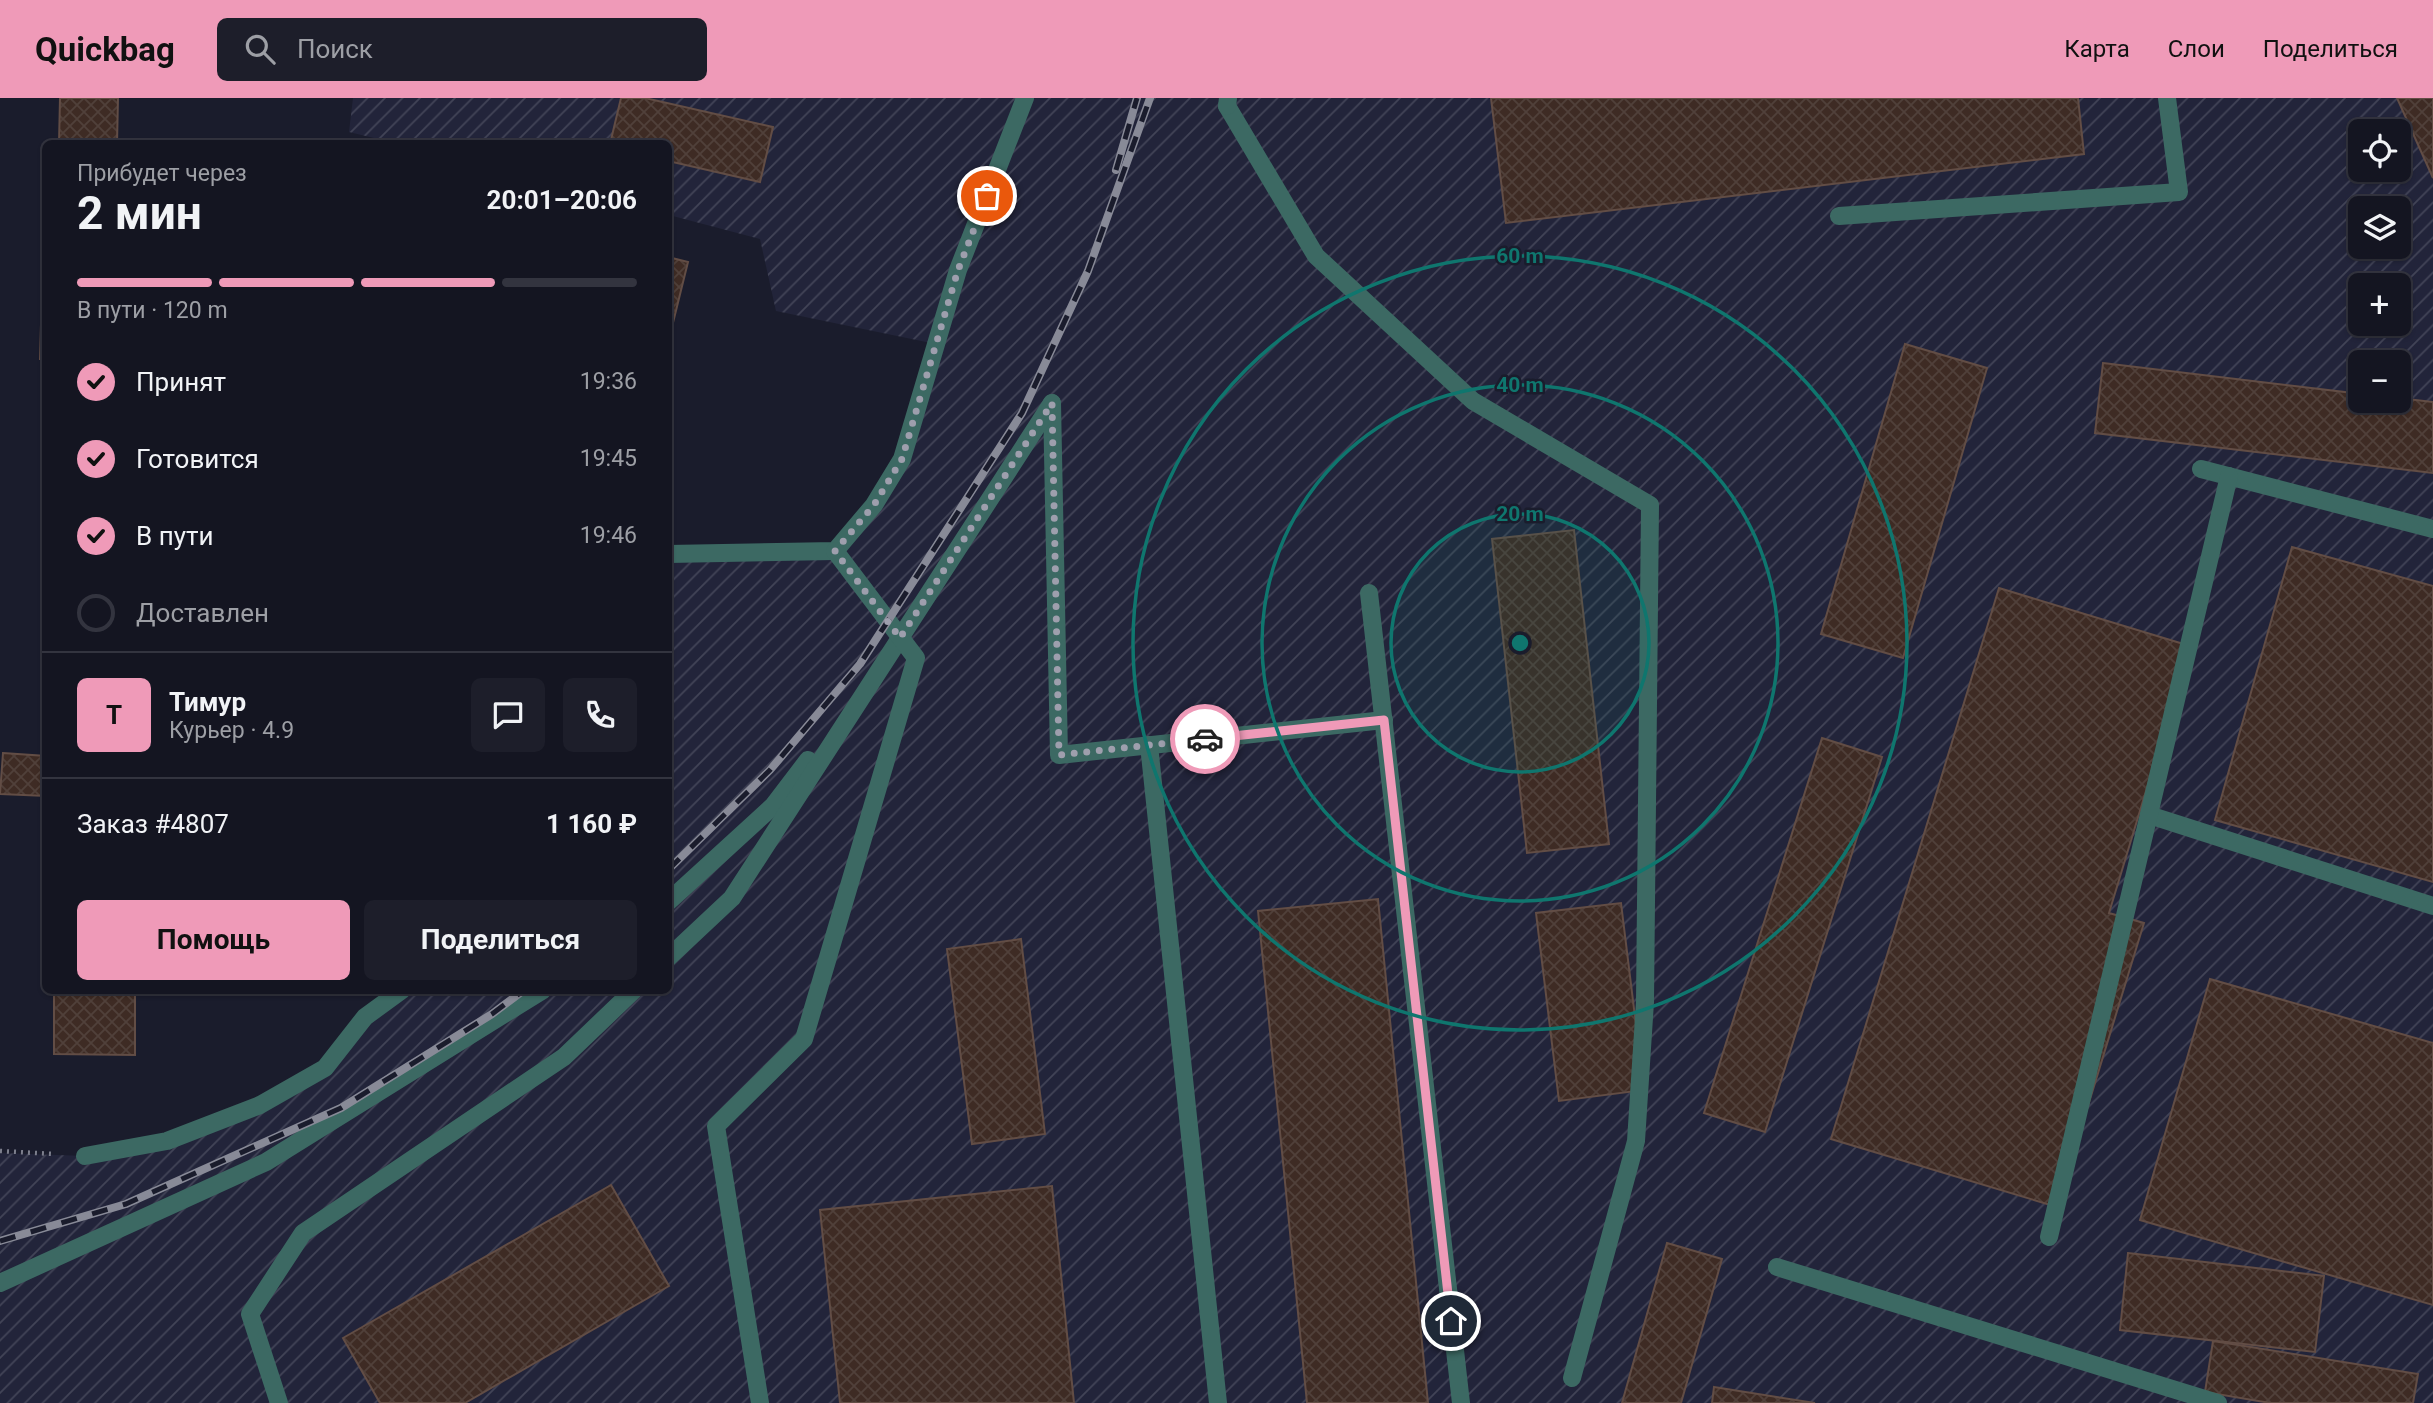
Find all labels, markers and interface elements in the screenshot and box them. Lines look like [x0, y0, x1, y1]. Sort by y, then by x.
search box [217, 18, 707, 81]
text: Quickbag [35, 30, 175, 69]
icon: search [241, 30, 279, 68]
text: Поиск [297, 34, 373, 64]
text: Карта [2064, 35, 2130, 63]
text: Слои [2168, 35, 2225, 63]
text: Поделиться [2263, 35, 2398, 63]
map controls [2348, 119, 2411, 413]
button: locate [2348, 119, 2411, 182]
text: Прибудет через [77, 160, 247, 187]
pin [957, 166, 1017, 226]
icon: bag [968, 177, 1006, 215]
text: 20:01–20:06 [487, 185, 637, 215]
text: 2 мин [77, 186, 202, 240]
button: layers [2348, 196, 2411, 259]
text: 60 m [1496, 244, 1544, 268]
button: + [2348, 273, 2411, 336]
text: В пути · 120 m [77, 297, 228, 324]
button: − [2348, 350, 2411, 413]
icon: check [77, 363, 115, 401]
text: Принят [136, 367, 226, 397]
text: 19:36 [580, 368, 637, 395]
text: 40 m [1496, 373, 1544, 397]
icon: check [77, 440, 115, 478]
text: Готовится [136, 444, 259, 474]
text: 19:45 [580, 445, 637, 472]
text: 20 m [1496, 502, 1544, 526]
icon: check [77, 517, 115, 555]
text: В пути [136, 521, 213, 551]
text: 19:46 [580, 522, 637, 549]
text: Доставлен [136, 598, 269, 628]
centre of rings [1508, 631, 1532, 655]
button: chat [471, 678, 545, 752]
button: phone [563, 678, 637, 752]
text: Тимур [169, 687, 246, 717]
text: Т [106, 700, 122, 730]
courier [1170, 704, 1240, 774]
text: Курьер · 4.9 [169, 717, 294, 744]
icon: car [1186, 720, 1224, 758]
text: Заказ #4807 [77, 809, 229, 839]
text: 1 160 ₽ [546, 809, 637, 839]
button: Помощь [77, 900, 350, 980]
button: Поделиться [364, 900, 637, 980]
pin [1421, 1291, 1481, 1351]
icon: home [1432, 1302, 1470, 1340]

